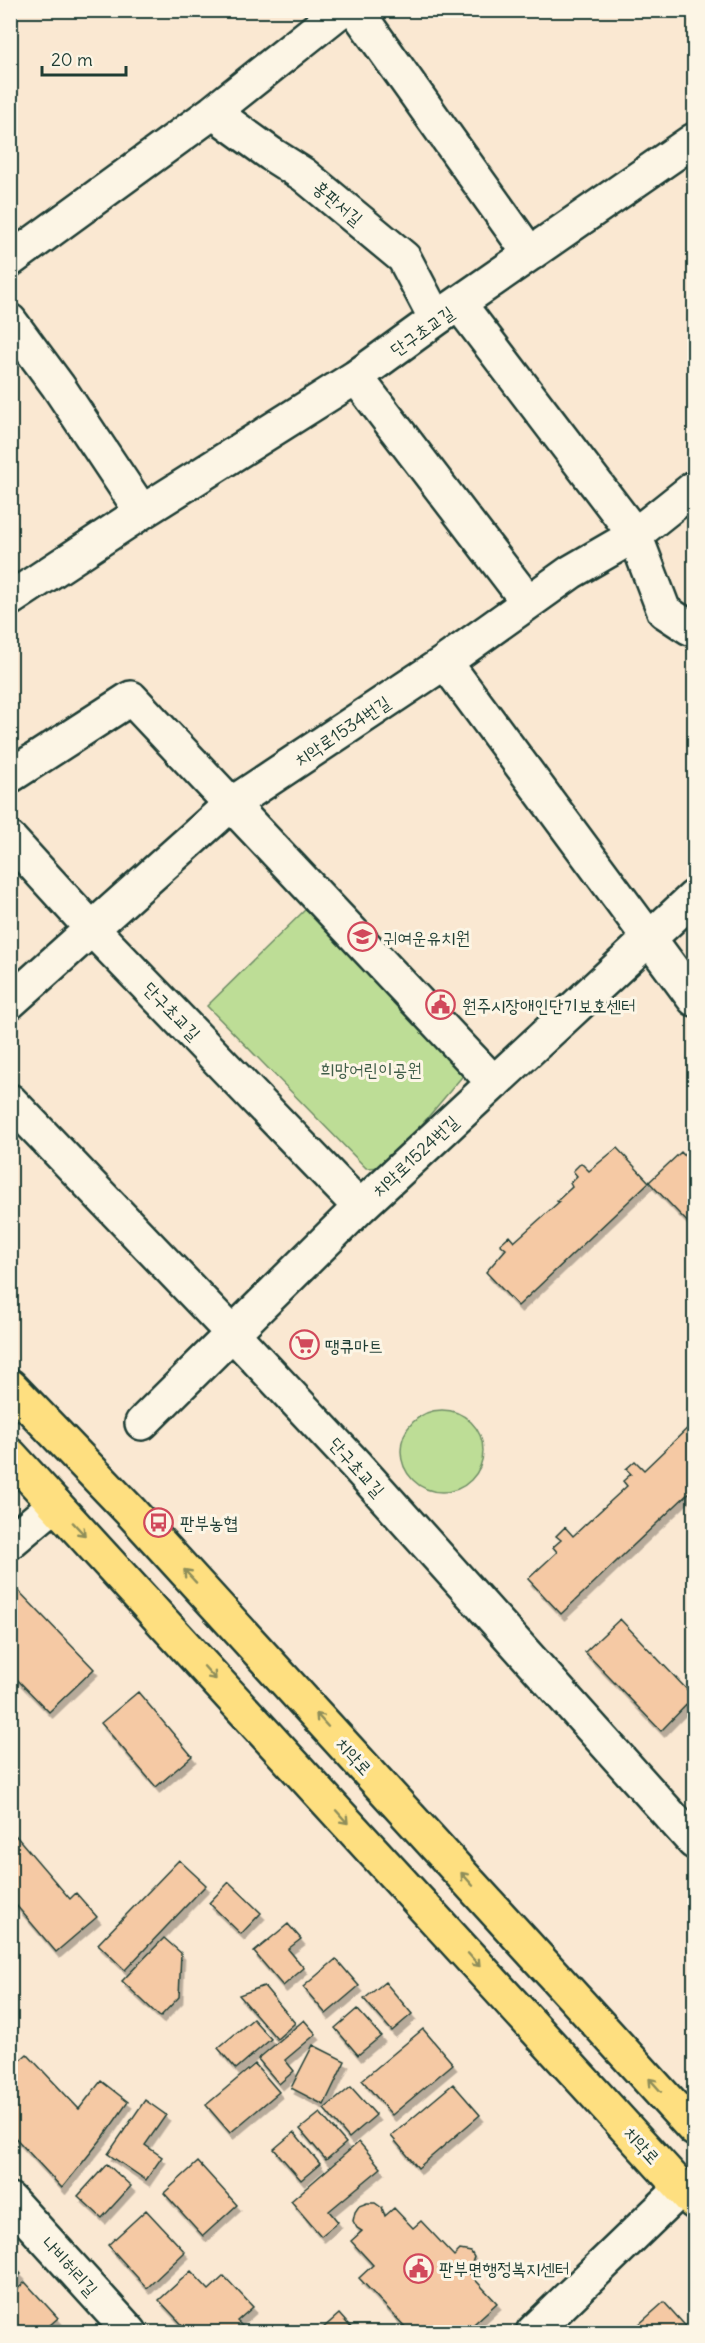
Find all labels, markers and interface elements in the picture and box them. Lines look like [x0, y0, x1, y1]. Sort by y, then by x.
scale bar [42, 39, 126, 77]
text: 20 m [51, 48, 93, 71]
street label: 홍판서길 [308, 176, 368, 231]
street label: 단구초교길 [386, 301, 459, 361]
street label: 치악로1534번길 [290, 690, 395, 771]
school or university icon: 귀여운유치원 [346, 921, 378, 953]
place label: 귀여운유치원 [383, 926, 470, 949]
street label: 단구초교길 [139, 977, 206, 1045]
public building icon: 원주시장애인단기보호센터 [425, 989, 457, 1021]
place label: 원주시장애인단기보호센터 [462, 994, 636, 1017]
park label: 희망어린이공원 [320, 1058, 422, 1081]
street label: 치악로1524번길 [367, 1110, 463, 1202]
supermarket icon: 땡큐마트 [288, 1329, 320, 1361]
place label: 땡큐마트 [325, 1334, 383, 1357]
street label: 단구초교길 [324, 1432, 390, 1502]
bus stop icon: 판부농협 [143, 1506, 175, 1538]
place label: 판부농협 [180, 1511, 238, 1534]
one-way arrow [72, 1521, 86, 1536]
one-way arrow [183, 1568, 197, 1583]
one-way arrow [203, 1665, 217, 1680]
one-way arrow [314, 1712, 329, 1727]
street label: 치악로 [331, 1732, 377, 1780]
one-way arrow [335, 1809, 349, 1824]
one-way arrow [460, 1872, 474, 1887]
one-way arrow [467, 1953, 481, 1968]
one-way arrow [648, 2078, 662, 2093]
street label: 치악로 [619, 2121, 665, 2169]
street label: 나비허리길 [37, 2231, 103, 2301]
public building icon: 판부면행정복지센터 [402, 2252, 434, 2284]
place label: 판부면행정복지센터 [439, 2257, 569, 2280]

